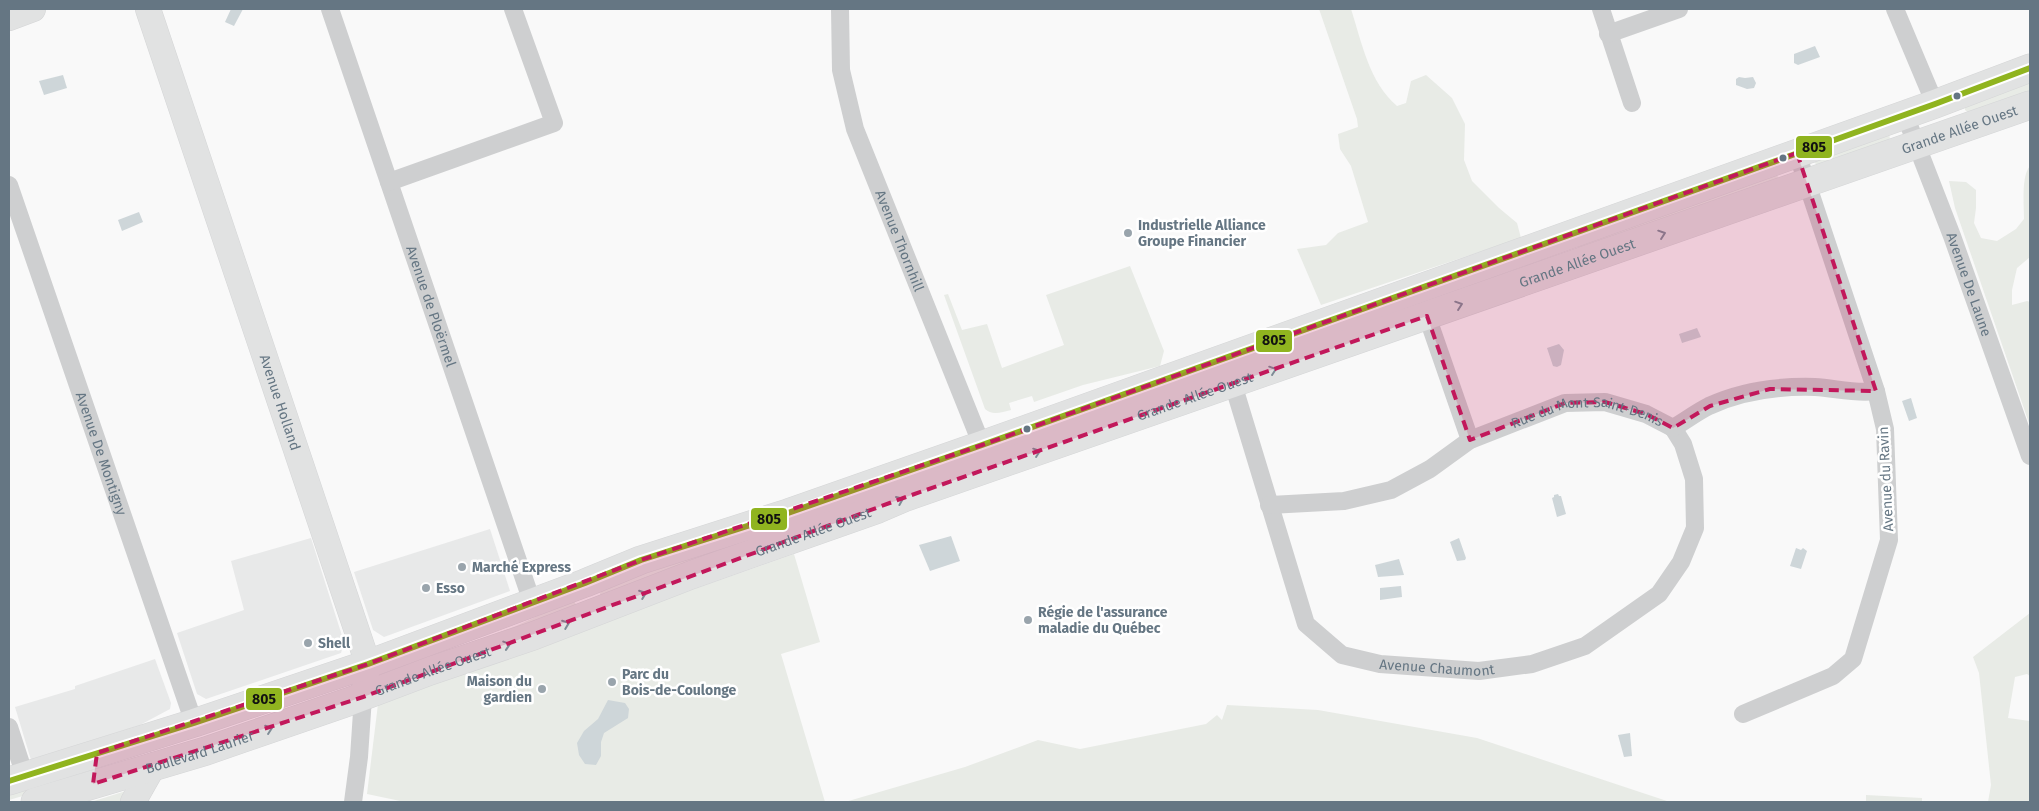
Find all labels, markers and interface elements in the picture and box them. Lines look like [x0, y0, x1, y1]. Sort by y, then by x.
unlabelled marker [1952, 91, 1962, 101]
street label: Grande Allée Ouest [1899, 101, 2021, 158]
line badge: 805 [1795, 135, 1833, 159]
text: 805 [1802, 139, 1826, 156]
unlabelled marker [1778, 153, 1788, 163]
street label: Avenue Thornhill [872, 187, 928, 294]
place label: Industrielle Alliance Groupe Financier [1138, 217, 1266, 250]
marker: Industrielle Alliance Groupe Financier [1122, 227, 1134, 239]
one-way arrow [1658, 230, 1666, 240]
street label: Avenue De Laune [1943, 230, 1995, 339]
street label: Grande Allée Ouest [1517, 235, 1638, 291]
street label: Avenue de Ploërmel [403, 243, 460, 369]
one-way arrow [1455, 301, 1463, 311]
line badge: 805 [1255, 329, 1293, 353]
text: 805 [1262, 332, 1286, 349]
street label: Avenue Holland [256, 352, 304, 453]
one-way arrow [1268, 365, 1277, 375]
street label: Grande Allée Ouest [1134, 368, 1256, 424]
street label: Avenue De Montigny [72, 390, 130, 518]
text: Rue du Mont-Saint-Denis [1509, 393, 1667, 432]
street label: Rue du Mont-Saint-Denis [1507, 418, 1665, 434]
unlabelled marker [1022, 424, 1032, 434]
street label: Avenue du Ravin [1875, 426, 1897, 532]
one-way arrow [1032, 448, 1041, 458]
one-way arrow [895, 495, 904, 506]
street label: Grande Allée Ouest [753, 503, 874, 560]
line badge: 805 [750, 507, 788, 531]
text: 805 [757, 511, 781, 528]
place label: Marché Express [472, 559, 571, 576]
marker: Marché Express [456, 561, 468, 573]
place label: Esso [436, 580, 465, 597]
marker: Esso [420, 582, 432, 594]
one-way arrow [639, 590, 647, 600]
place label: Régie de l'assurance maladie du Québec [1038, 604, 1168, 637]
marker: Régie de l'assurance maladie du Québec [1022, 614, 1034, 626]
one-way arrow [561, 620, 569, 630]
place label: Shell [318, 635, 351, 652]
marker: Shell [302, 637, 314, 649]
one-way arrow [502, 641, 511, 651]
street label: Grande Allée Ouest [373, 642, 494, 700]
street label: Avenue Chaumont [1379, 655, 1497, 680]
place label: Parc du Bois-de-Coulonge [622, 666, 737, 699]
place label: Maison du gardien [467, 673, 532, 706]
marker: Parc du Bois-de-Coulonge [606, 676, 618, 688]
marker: Maison du gardien [536, 683, 548, 695]
line badge: 805 [245, 687, 283, 711]
text: 805 [252, 691, 276, 708]
one-way arrow [264, 725, 272, 735]
street label: Boulevard Laurier [143, 726, 257, 777]

